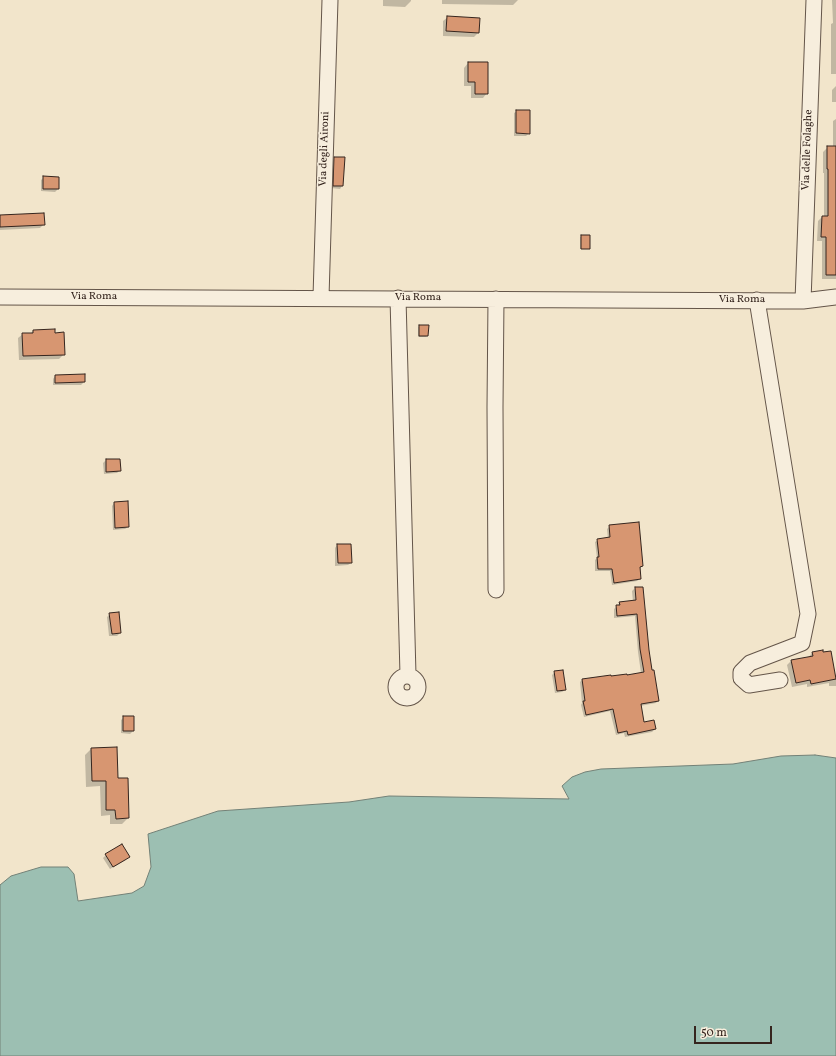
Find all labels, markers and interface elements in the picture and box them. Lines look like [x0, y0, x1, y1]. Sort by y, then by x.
street label: Via delle Folaghe [800, 109, 816, 191]
street label: Via degli Aironi [317, 111, 333, 187]
street label: Via Roma [71, 290, 117, 304]
street label: Via Roma [395, 291, 441, 305]
street label: Via Roma [719, 293, 765, 307]
scale bar [696, 1018, 774, 1044]
text: 50 m [701, 1025, 727, 1041]

